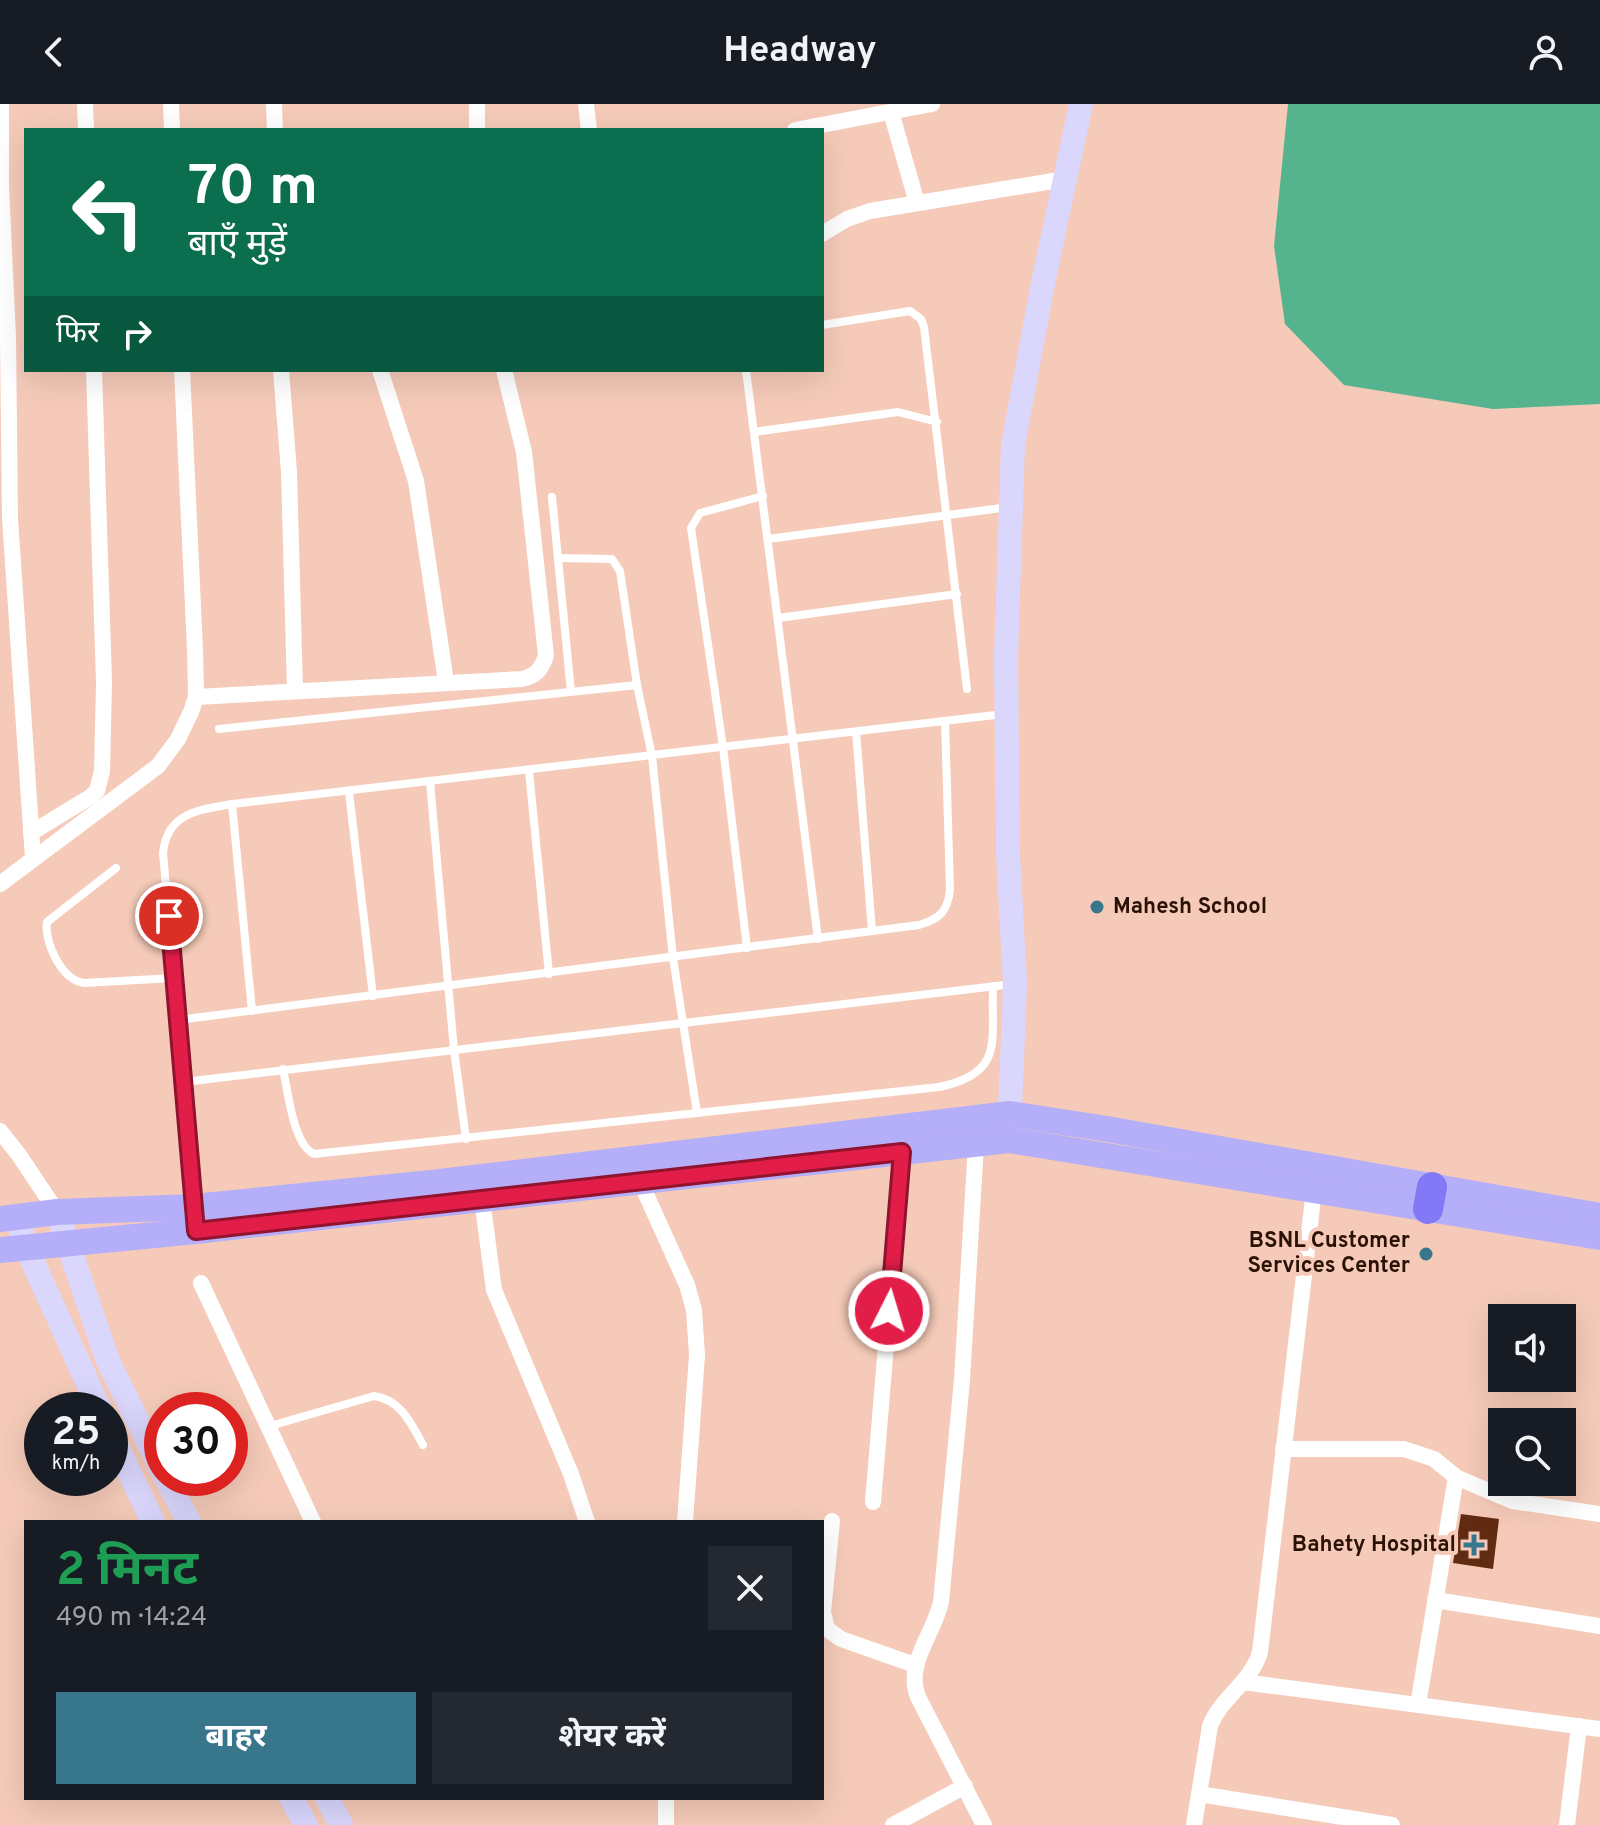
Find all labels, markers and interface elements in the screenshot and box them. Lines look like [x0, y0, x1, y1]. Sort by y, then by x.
text: Headway [723, 29, 877, 75]
icon: back [32, 30, 76, 74]
icon: person [1524, 30, 1568, 74]
text: 70 m [188, 154, 318, 224]
icon: left [56, 160, 160, 264]
text: बाएँ मुड़ें [188, 223, 287, 269]
icon: right [115, 312, 159, 356]
text: फिर [56, 316, 99, 353]
pin [135, 882, 203, 950]
icon: arrive [147, 894, 191, 938]
place label: Mahesh School [1113, 894, 1267, 921]
marker: Mahesh School [1088, 898, 1106, 916]
place label: BSNL Customer Services Center [1247, 1228, 1410, 1280]
marker: BSNL Customer Services Center [1417, 1245, 1435, 1263]
position arrow [847, 1269, 931, 1353]
map controls [1488, 1304, 1576, 1496]
button: sound [1488, 1304, 1576, 1392]
speed limit sign: 30 [144, 1392, 248, 1496]
button: search [1488, 1408, 1576, 1496]
text: 25 [52, 1409, 100, 1459]
text: km/h [52, 1451, 100, 1477]
place label: Bahety Hospital [1292, 1532, 1456, 1559]
marker: Bahety Hospital [1463, 1534, 1485, 1556]
text: 2 मिनट [56, 1542, 198, 1602]
button: close [708, 1546, 792, 1630]
text: 490 m · 14:24 [56, 1602, 207, 1635]
button: बाहर [56, 1692, 416, 1784]
button: शेयर करें [432, 1692, 792, 1784]

